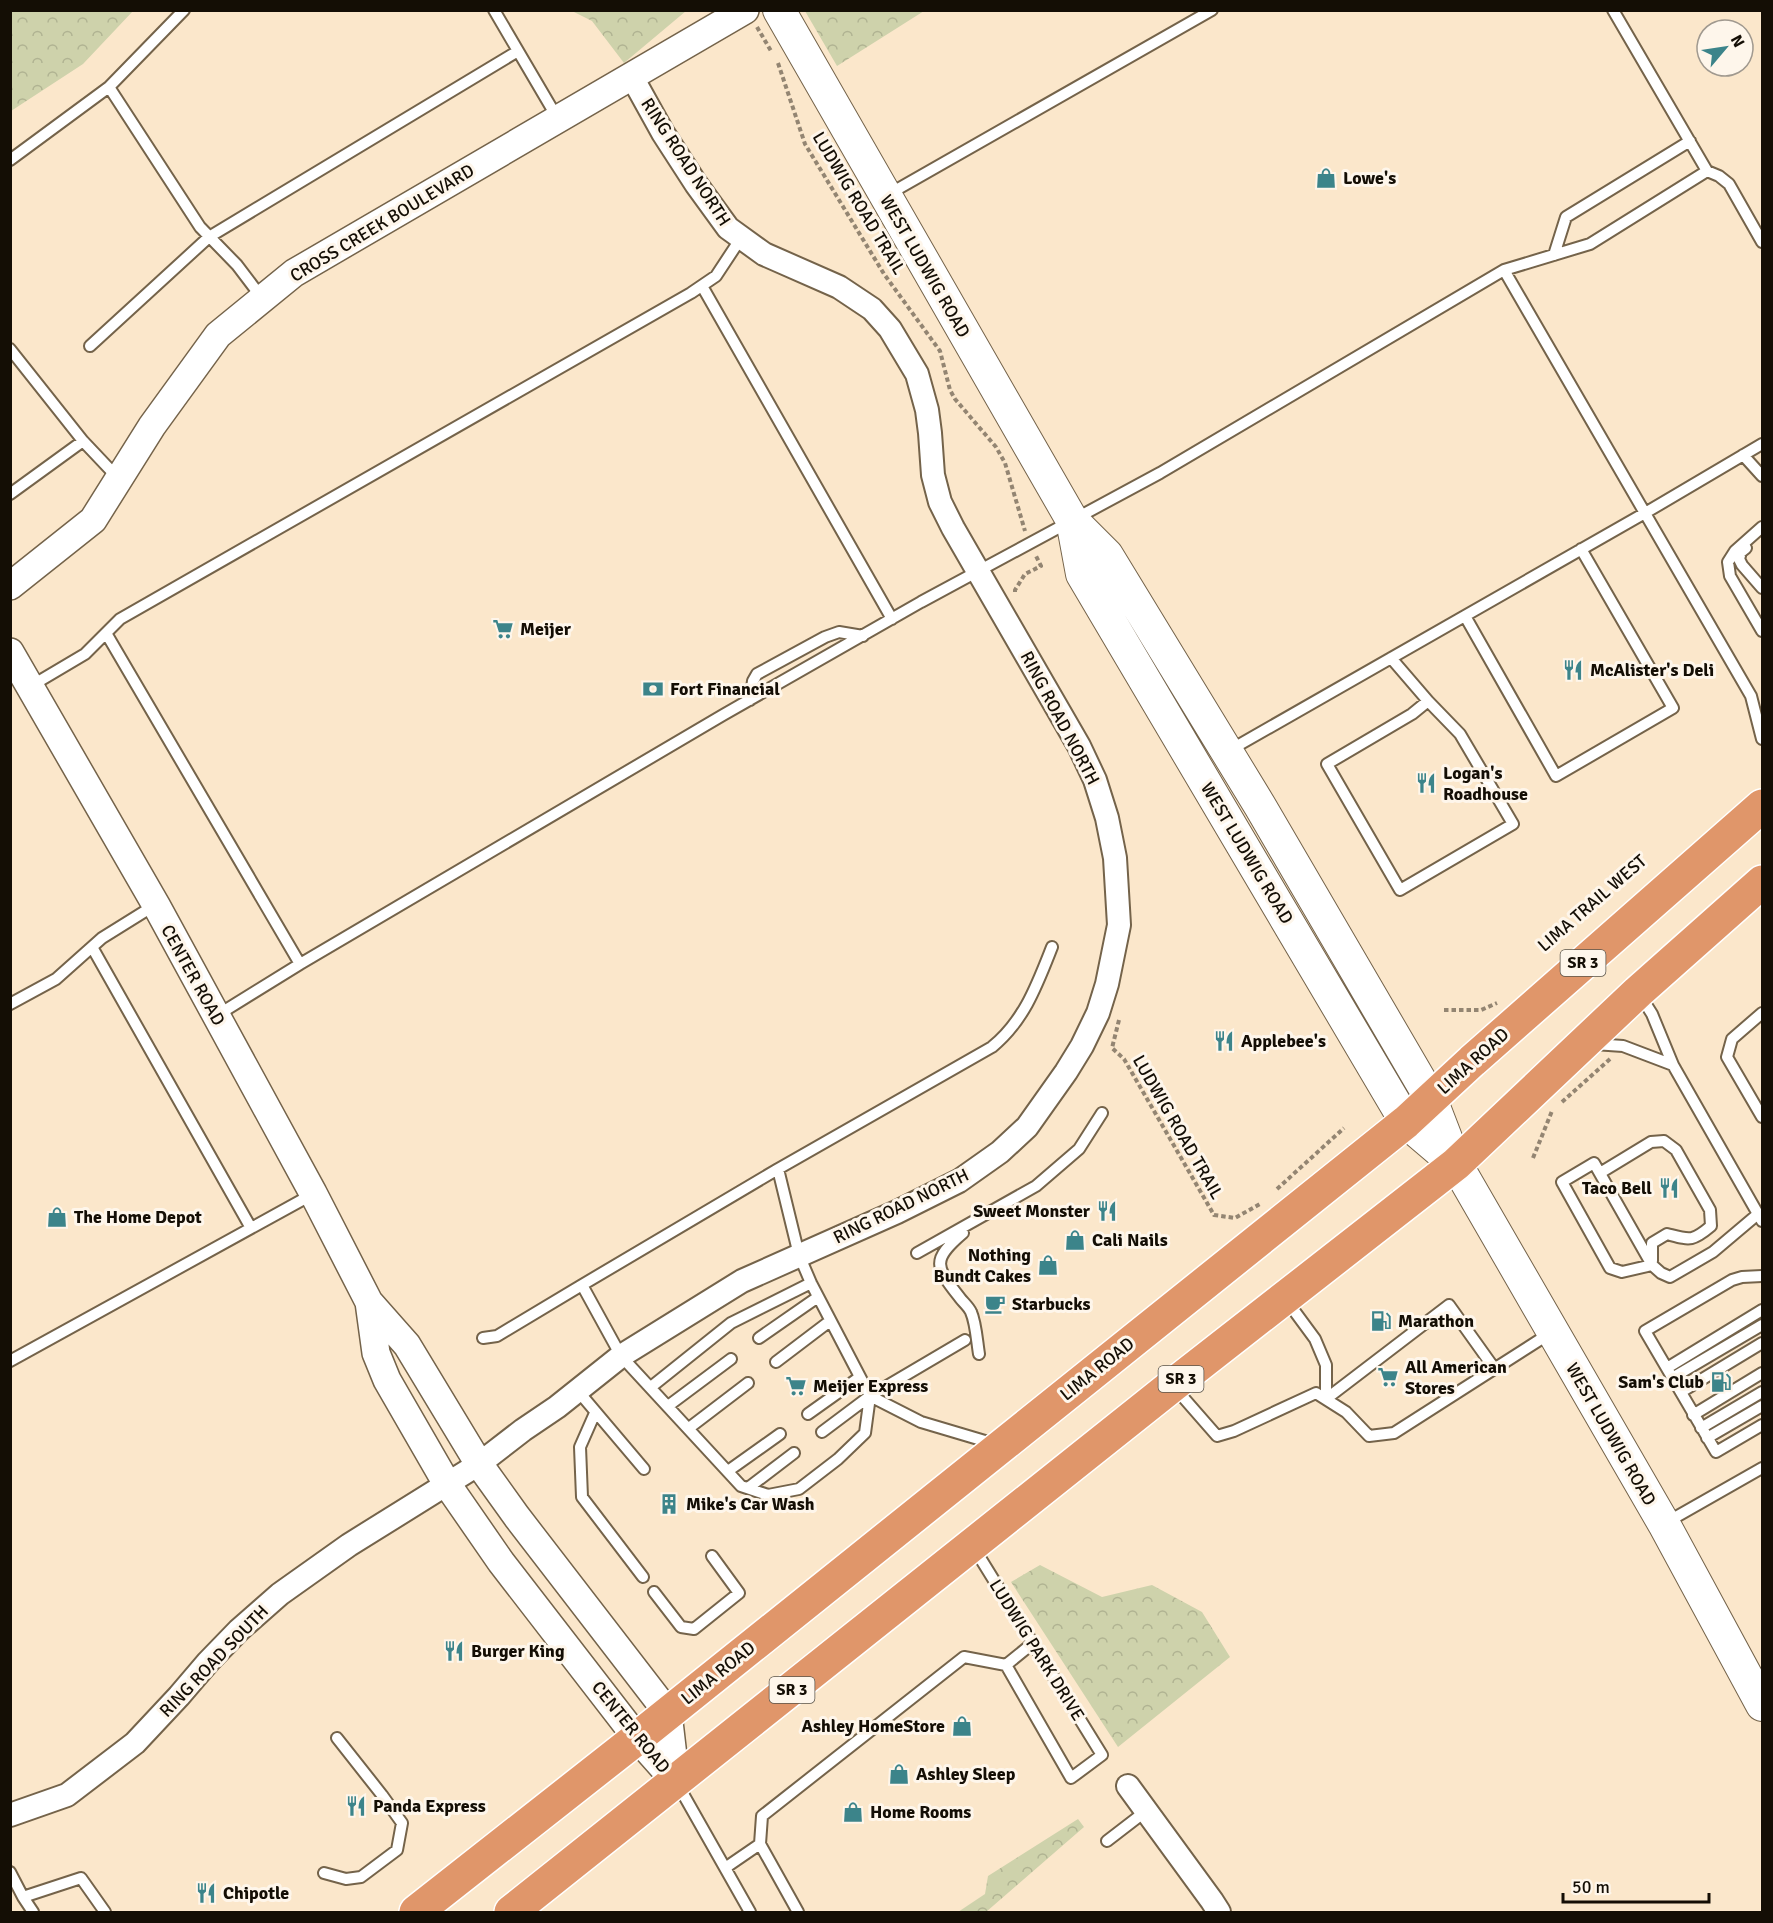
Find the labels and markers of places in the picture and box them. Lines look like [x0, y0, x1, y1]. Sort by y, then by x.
shop icon: Lowe's [1314, 166, 1338, 190]
place label: Lowe's [1343, 167, 1396, 189]
supermarket icon: Meijer [491, 617, 515, 641]
place label: Meijer [520, 618, 572, 640]
restaurant icon: McAlister's Deli [1561, 658, 1585, 682]
place label: McAlister's Deli [1590, 659, 1714, 681]
bank icon: Fort Financial [641, 677, 665, 701]
place label: Fort Financial [670, 678, 780, 700]
place label: Logan's Roadhouse [1443, 762, 1528, 805]
restaurant icon: Logan's Roadhouse [1414, 771, 1438, 795]
restaurant icon: Applebee's [1212, 1029, 1236, 1053]
place label: Applebee's [1241, 1030, 1326, 1052]
restaurant icon: Taco Bell [1657, 1176, 1681, 1200]
place label: Taco Bell [1582, 1177, 1652, 1199]
restaurant icon: Sweet Monster [1095, 1199, 1119, 1223]
place label: Sweet Monster [973, 1200, 1091, 1222]
shop icon: The Home Depot [45, 1205, 69, 1229]
place label: The Home Depot [74, 1206, 202, 1228]
shop icon: Cali Nails [1063, 1228, 1087, 1252]
place label: Cali Nails [1092, 1229, 1168, 1251]
place label: Nothing Bundt Cakes [934, 1244, 1031, 1287]
shop icon: Nothing Bundt Cakes [1036, 1253, 1060, 1277]
cafe icon: Starbucks [983, 1292, 1007, 1316]
place label: Starbucks [1012, 1293, 1091, 1315]
fuel station icon: Marathon [1369, 1309, 1393, 1333]
place label: Marathon [1398, 1310, 1474, 1332]
place label: All American Stores [1405, 1356, 1507, 1399]
supermarket icon: All American Stores [1376, 1365, 1400, 1389]
fuel station icon: Sam's Club [1709, 1370, 1733, 1394]
place label: Sam's Club [1618, 1371, 1704, 1393]
supermarket icon: Meijer Express [784, 1374, 808, 1398]
place label: Meijer Express [813, 1375, 928, 1397]
building icon: Mike's Car Wash [657, 1492, 681, 1516]
place label: Mike's Car Wash [686, 1493, 815, 1515]
restaurant icon: Burger King [442, 1639, 466, 1663]
place label: Burger King [471, 1640, 565, 1662]
shop icon: Ashley HomeStore [950, 1714, 974, 1738]
place label: Ashley HomeStore [802, 1715, 945, 1737]
shop icon: Ashley Sleep [887, 1762, 911, 1786]
place label: Ashley Sleep [916, 1763, 1016, 1785]
restaurant icon: Panda Express [344, 1794, 368, 1818]
place label: Panda Express [373, 1795, 486, 1817]
shop icon: Home Rooms [841, 1800, 865, 1824]
place label: Home Rooms [870, 1801, 971, 1823]
restaurant icon: Chipotle [194, 1881, 218, 1905]
place label: Chipotle [223, 1882, 289, 1904]

